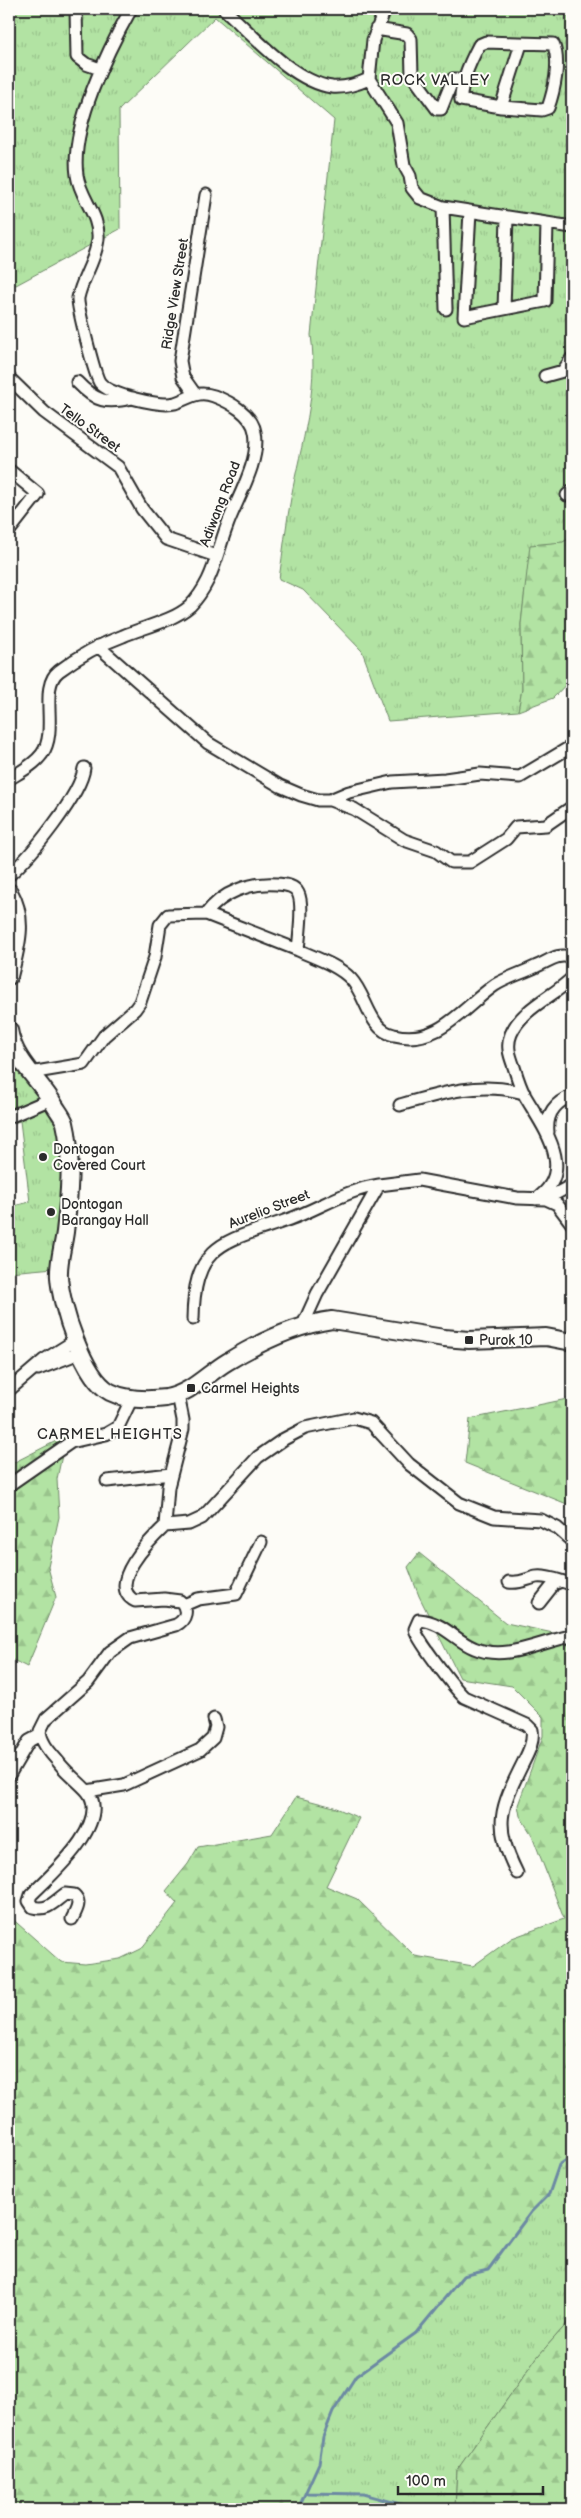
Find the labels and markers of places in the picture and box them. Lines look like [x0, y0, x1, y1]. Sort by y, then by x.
place label: Dontogan Covered Court [53, 1141, 146, 1174]
marker: Dontogan Covered Court [37, 1151, 49, 1163]
place label: Dontogan Barangay Hall [61, 1196, 149, 1229]
marker: Dontogan Barangay Hall [45, 1206, 57, 1218]
place label: Purok 10 [479, 1332, 533, 1349]
marker: Purok 10 [463, 1334, 475, 1346]
place label: Carmel Heights [201, 1380, 300, 1397]
marker: Carmel Heights [185, 1382, 197, 1394]

